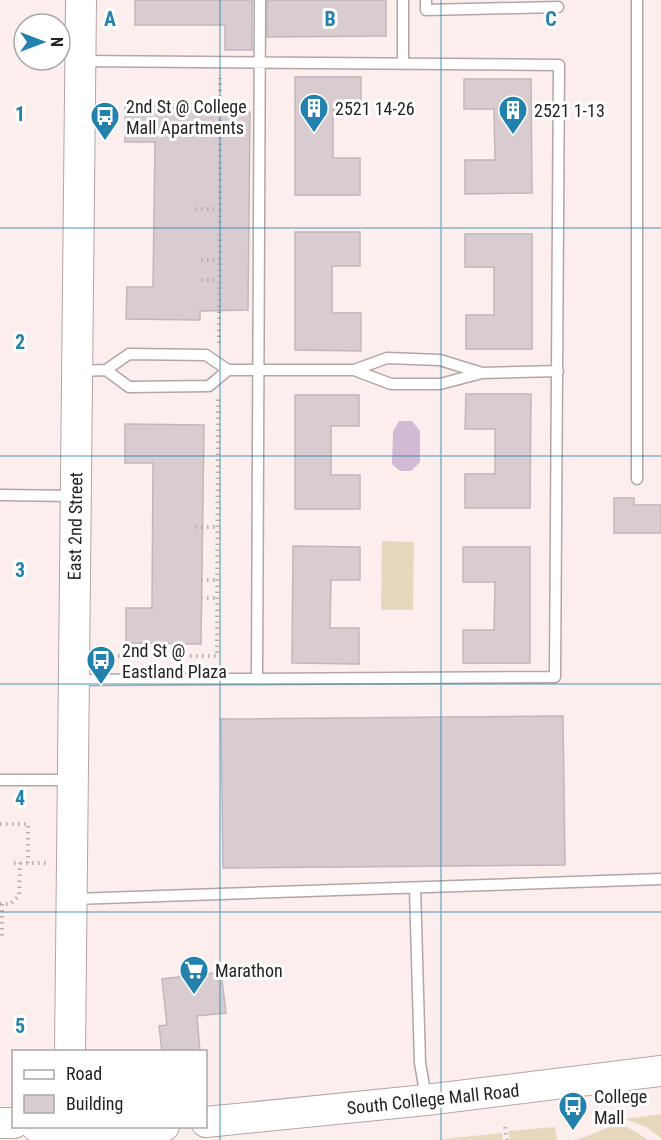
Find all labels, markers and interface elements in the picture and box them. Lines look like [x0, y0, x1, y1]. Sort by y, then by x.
text: A [104, 7, 116, 31]
text: B [324, 7, 336, 31]
text: C [545, 7, 557, 31]
north arrow [12, 12, 72, 72]
text: N [47, 37, 66, 47]
building icon: 2521 14-26 [298, 92, 330, 134]
building icon: 2521 1-13 [497, 94, 529, 136]
place label: 2nd St @ College Mall Apartments [126, 96, 247, 138]
place label: 2521 14-26 [335, 98, 415, 119]
bus stop icon: 2nd St @ College Mall Apartments [89, 100, 121, 142]
place label: 2521 1-13 [534, 100, 605, 121]
text: 1 [15, 102, 25, 126]
text: 2 [15, 330, 25, 354]
street label: East 2nd Street [64, 472, 86, 580]
text: 3 [15, 558, 25, 582]
place label: 2nd St @ Eastland Plaza [122, 640, 227, 682]
bus stop icon: 2nd St @ Eastland Plaza [85, 644, 117, 686]
text: 4 [15, 786, 25, 810]
supermarket icon: Marathon [178, 954, 210, 996]
place label: Marathon [215, 960, 283, 981]
text: 5 [15, 1014, 25, 1038]
legend [12, 1050, 207, 1128]
text: Road [66, 1063, 102, 1084]
street label: South College Mall Road [346, 1079, 520, 1119]
place label: College Mall [594, 1086, 647, 1128]
bus stop icon: College Mall [557, 1090, 589, 1132]
text: Building [66, 1093, 123, 1114]

